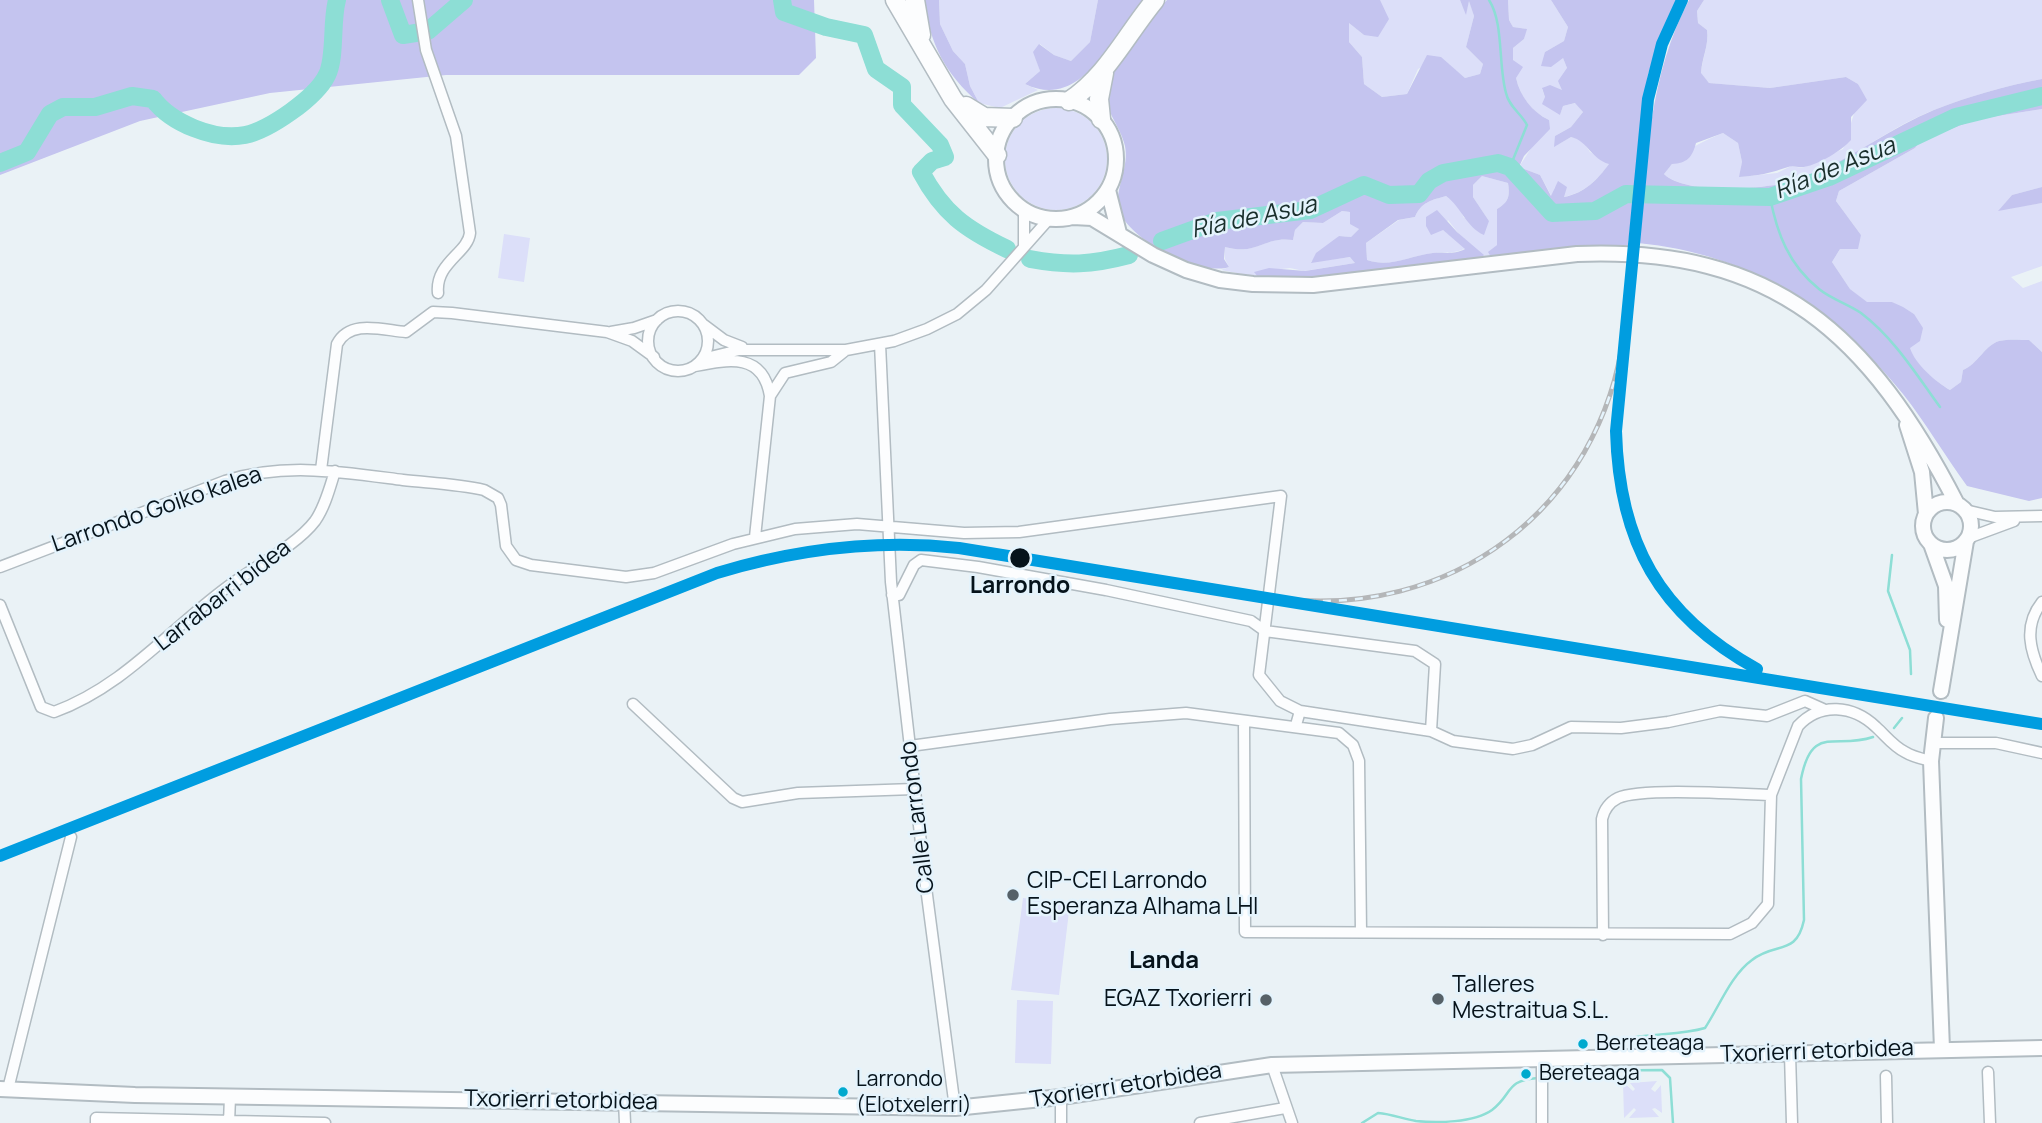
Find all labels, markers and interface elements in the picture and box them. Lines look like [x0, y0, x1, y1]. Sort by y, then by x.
water label: Ría de Asua [1771, 132, 1899, 206]
water label: Ría de Asua [1189, 191, 1319, 245]
street label: Larrondo Goiko kalea [48, 461, 266, 559]
street label: Larrabarri bidea [150, 534, 296, 658]
marker: Larrondo [1008, 546, 1032, 570]
place label: Larrondo [970, 573, 1070, 601]
street label: Calle Larrondo [895, 739, 941, 895]
place label: CIP-CEI Larrondo Esperanza Alhama LHI [1027, 868, 1258, 922]
marker: CIP-CEI Larrondo Esperanza Alhama LHI [1005, 887, 1021, 903]
district label: Landa [1129, 947, 1199, 975]
place label: Talleres Mestraitua S.L. [1452, 972, 1609, 1026]
place label: EGAZ Txorierri [1104, 986, 1252, 1014]
marker: Talleres Mestraitua S.L. [1430, 991, 1446, 1007]
marker: EGAZ Txorierri [1258, 992, 1274, 1008]
place label: Berreteaga [1596, 1031, 1704, 1057]
street label: Txorierri etorbidea [1720, 1035, 1914, 1069]
marker: Berreteaga [1576, 1037, 1590, 1051]
street label: Txorierri etorbidea [1028, 1057, 1224, 1115]
place label: Bereteaga [1539, 1061, 1640, 1087]
place label: Larrondo (Elotxelerri) [856, 1067, 972, 1117]
marker: Bereteaga [1519, 1067, 1533, 1081]
marker: Larrondo (Elotxelerri) [836, 1085, 850, 1099]
street label: Txorierri etorbidea [464, 1086, 658, 1116]

